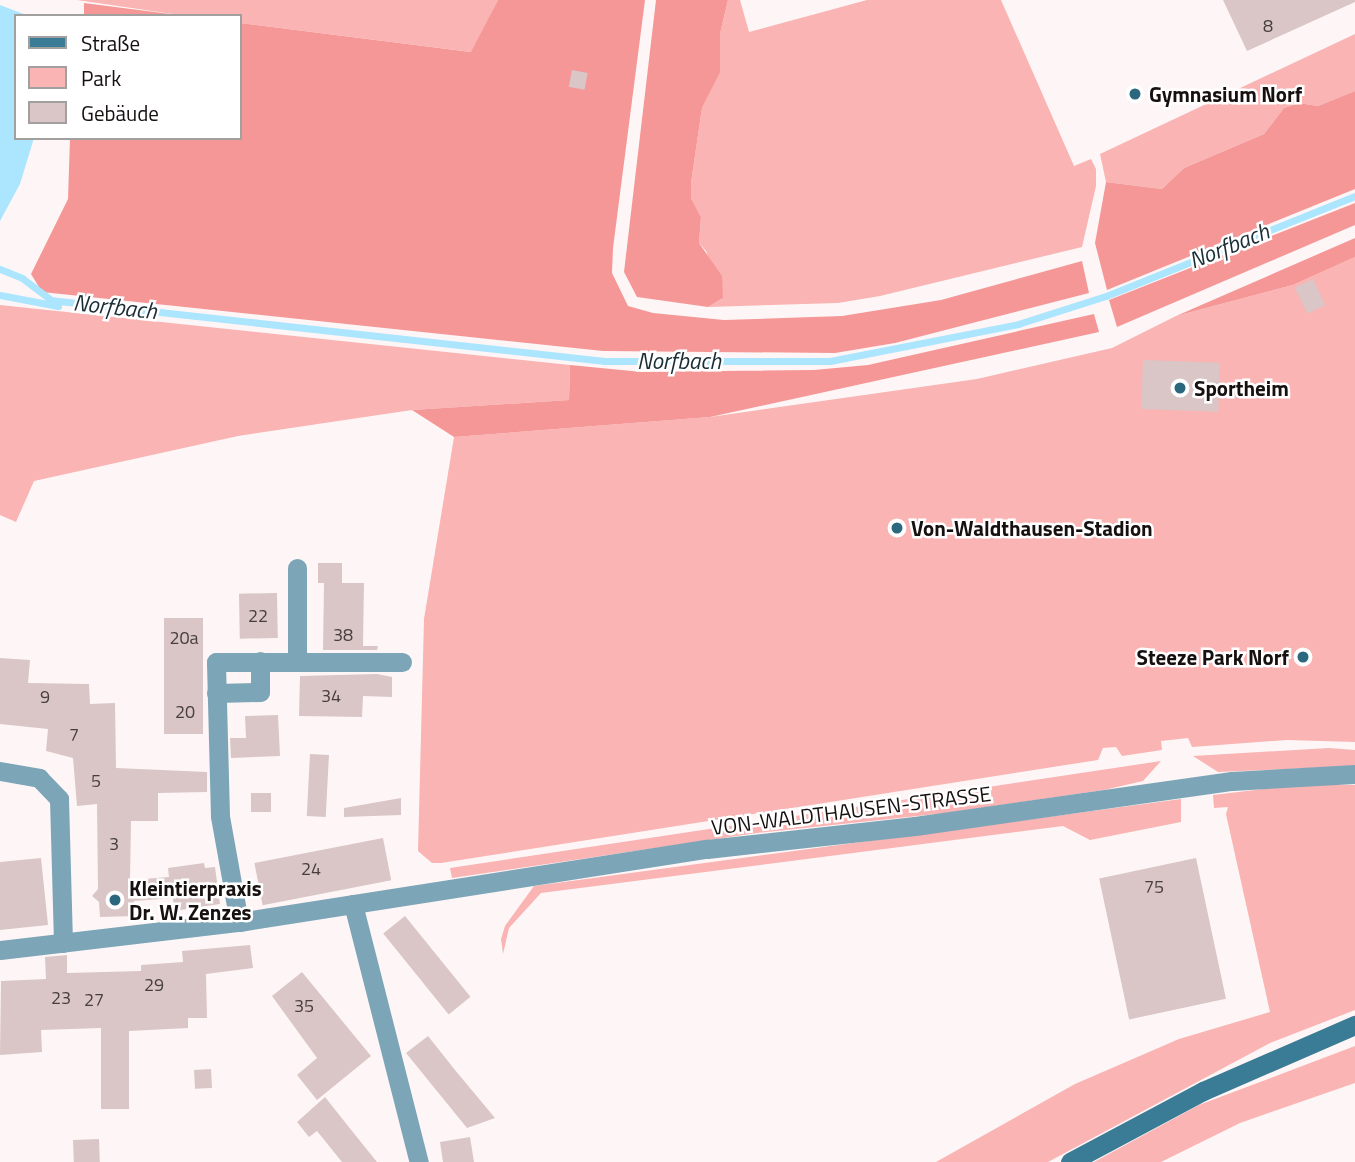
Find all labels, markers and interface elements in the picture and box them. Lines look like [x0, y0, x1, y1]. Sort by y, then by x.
legend [14, 14, 242, 140]
house number: 8 [1263, 15, 1273, 37]
text: Straße [81, 27, 140, 59]
text: Park [81, 62, 121, 94]
place label: Gymnasium Norf [1149, 81, 1302, 107]
marker: Gymnasium Norf [1127, 86, 1143, 102]
text: Gebäude [81, 97, 159, 129]
water label: Norfbach [1185, 217, 1273, 275]
water label: Norfbach [72, 289, 158, 325]
water label: Norfbach [637, 347, 721, 375]
place label: Sportheim [1194, 375, 1289, 401]
marker: Sportheim [1172, 380, 1188, 396]
place label: Von-Waldthausen-Stadion [911, 515, 1153, 541]
marker: Von-Waldthausen-Stadion [889, 520, 905, 536]
house number: 22 [248, 605, 268, 627]
house number: 38 [333, 624, 353, 646]
house number: 20a [169, 627, 199, 649]
place label: Steeze Park Norf [1137, 644, 1289, 670]
marker: Steeze Park Norf [1295, 649, 1311, 665]
house number: 34 [321, 685, 341, 707]
house number: 9 [40, 686, 50, 708]
house number: 20 [175, 701, 195, 723]
house number: 7 [69, 724, 79, 746]
house number: 5 [91, 770, 101, 792]
street label: VON-WALDTHAUSEN-STRASSE [710, 780, 992, 840]
house number: 3 [109, 833, 119, 855]
house number: 24 [301, 858, 321, 880]
place label: Kleintierpraxis Dr. W. Zenzes [129, 875, 262, 925]
house number: 75 [1144, 876, 1164, 898]
marker: Kleintierpraxis Dr. W. Zenzes [107, 892, 123, 908]
house number: 29 [144, 974, 164, 996]
house number: 23 [51, 987, 71, 1009]
house number: 27 [84, 989, 104, 1011]
house number: 35 [294, 995, 314, 1017]

